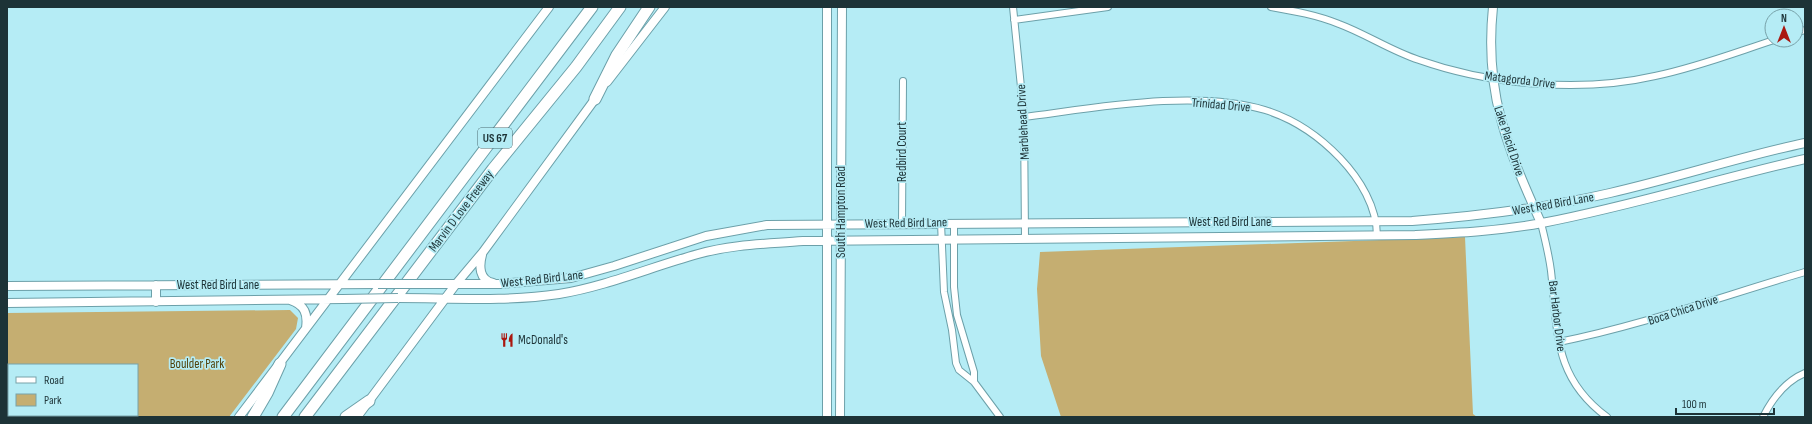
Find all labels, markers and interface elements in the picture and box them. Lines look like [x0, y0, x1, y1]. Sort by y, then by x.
north arrow [1764, 8, 1804, 48]
text: N [1781, 12, 1787, 25]
street label: Matagorda Drive [1484, 68, 1556, 92]
street label: Marblehead Drive [1013, 84, 1033, 160]
street label: Trinidad Drive [1191, 94, 1251, 116]
street label: Lake Placid Drive [1490, 104, 1528, 178]
street label: Redbird Court [894, 122, 910, 182]
road number: US 67 [478, 128, 512, 148]
street label: South Hampton Road [833, 166, 849, 258]
street label: Marvin D Love Freeway [425, 167, 497, 255]
street label: West Red Bird Lane [1511, 189, 1595, 219]
street label: West Red Bird Lane [865, 214, 947, 232]
street label: West Red Bird Lane [1189, 214, 1271, 230]
street label: West Red Bird Lane [500, 267, 584, 291]
street label: West Red Bird Lane [177, 277, 259, 293]
street label: Bar Harbor Drive [1545, 280, 1569, 352]
street label: Boca Chica Drive [1646, 291, 1720, 329]
restaurant icon: McDonald's [499, 332, 515, 348]
place label: McDonald's [518, 332, 568, 348]
park label: Boulder Park [170, 356, 224, 372]
legend [8, 364, 138, 416]
text: Road [44, 373, 64, 388]
scale bar [1676, 390, 1774, 416]
text: Park [44, 393, 62, 408]
text: 100 m [1682, 397, 1707, 412]

